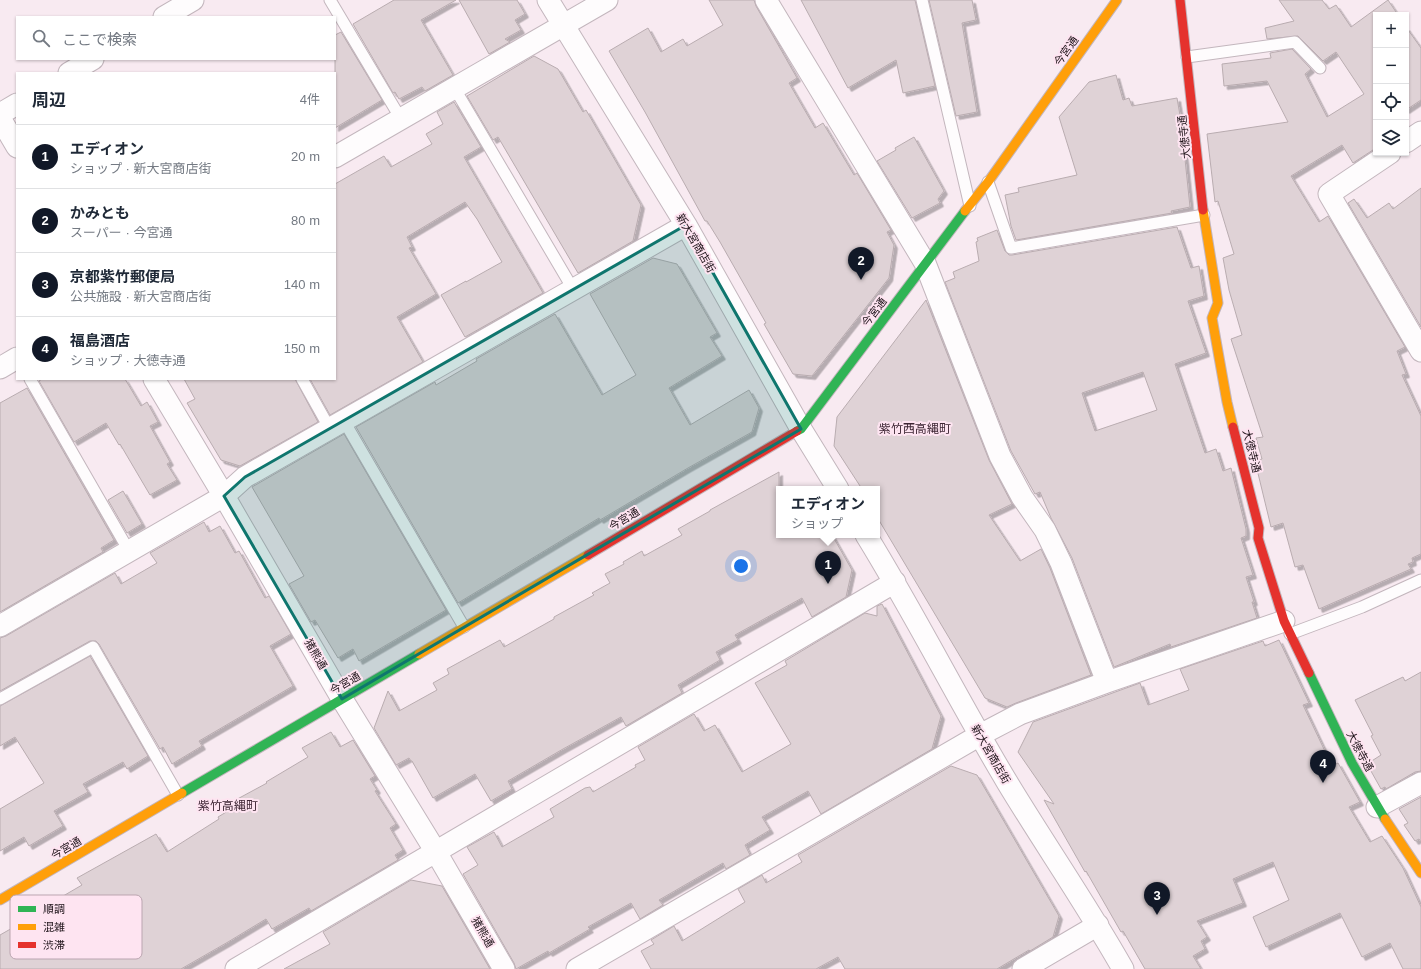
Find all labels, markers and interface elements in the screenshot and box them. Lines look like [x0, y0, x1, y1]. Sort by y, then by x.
map controls [1373, 12, 1409, 156]
button: + [1373, 12, 1409, 48]
search box [16, 16, 336, 60]
icon: search [30, 27, 52, 49]
text: ここで検索 [62, 31, 137, 48]
street label: 今宮通 [1052, 34, 1080, 68]
button: − [1373, 48, 1409, 84]
button: locate [1373, 84, 1409, 120]
text: 周辺 [32, 91, 66, 110]
text: 4件 [300, 92, 320, 107]
street label: 大徳寺通 [1176, 114, 1192, 160]
button: layers [1373, 120, 1409, 156]
text: エディオン [70, 140, 144, 157]
text: 1 [41, 149, 49, 164]
text: 20 m [291, 149, 320, 164]
text: ショップ · 新大宮商店街 [70, 161, 212, 176]
text: かみとも [70, 204, 130, 221]
street label: 新大宮商店街 [674, 211, 718, 275]
text: 2 [41, 213, 49, 228]
text: 80 m [291, 213, 320, 228]
text: スーパー · 今宮通 [70, 225, 172, 240]
pin: 2 [848, 247, 874, 280]
text: 京都紫竹郵便局 [70, 268, 175, 285]
text: 3 [41, 277, 49, 292]
text: 140 m [284, 277, 320, 292]
text: 公共施設 · 新大宮商店街 [70, 289, 212, 304]
street label: 今宮通 [859, 295, 889, 329]
text: 福島酒店 [70, 332, 130, 349]
text: 4 [41, 341, 49, 356]
text: 150 m [284, 341, 320, 356]
text: ショップ · 大徳寺通 [70, 353, 186, 368]
district label: 紫竹西高縄町 [879, 422, 951, 436]
street label: 大徳寺通 [1241, 428, 1263, 474]
popup [776, 486, 880, 538]
text: エディオン [791, 495, 865, 512]
street label: 今宮通 [607, 505, 641, 533]
text: ショップ [791, 516, 843, 531]
pin: 1 [815, 551, 841, 584]
your location [731, 556, 751, 576]
street label: 猪熊通 [303, 637, 329, 671]
street label: 今宮通 [328, 670, 362, 696]
street label: 新大宮商店街 [969, 722, 1013, 786]
street label: 大徳寺通 [1344, 729, 1376, 773]
pin: 4 [1310, 750, 1336, 783]
district label: 紫竹高縄町 [198, 799, 258, 813]
street label: 今宮通 [49, 835, 83, 861]
pin: 3 [1144, 882, 1170, 915]
legend [10, 895, 142, 959]
text: 順調 [43, 903, 65, 915]
street label: 猪熊通 [470, 915, 496, 949]
text: 混雑 [43, 921, 65, 933]
text: 渋滞 [43, 939, 65, 951]

